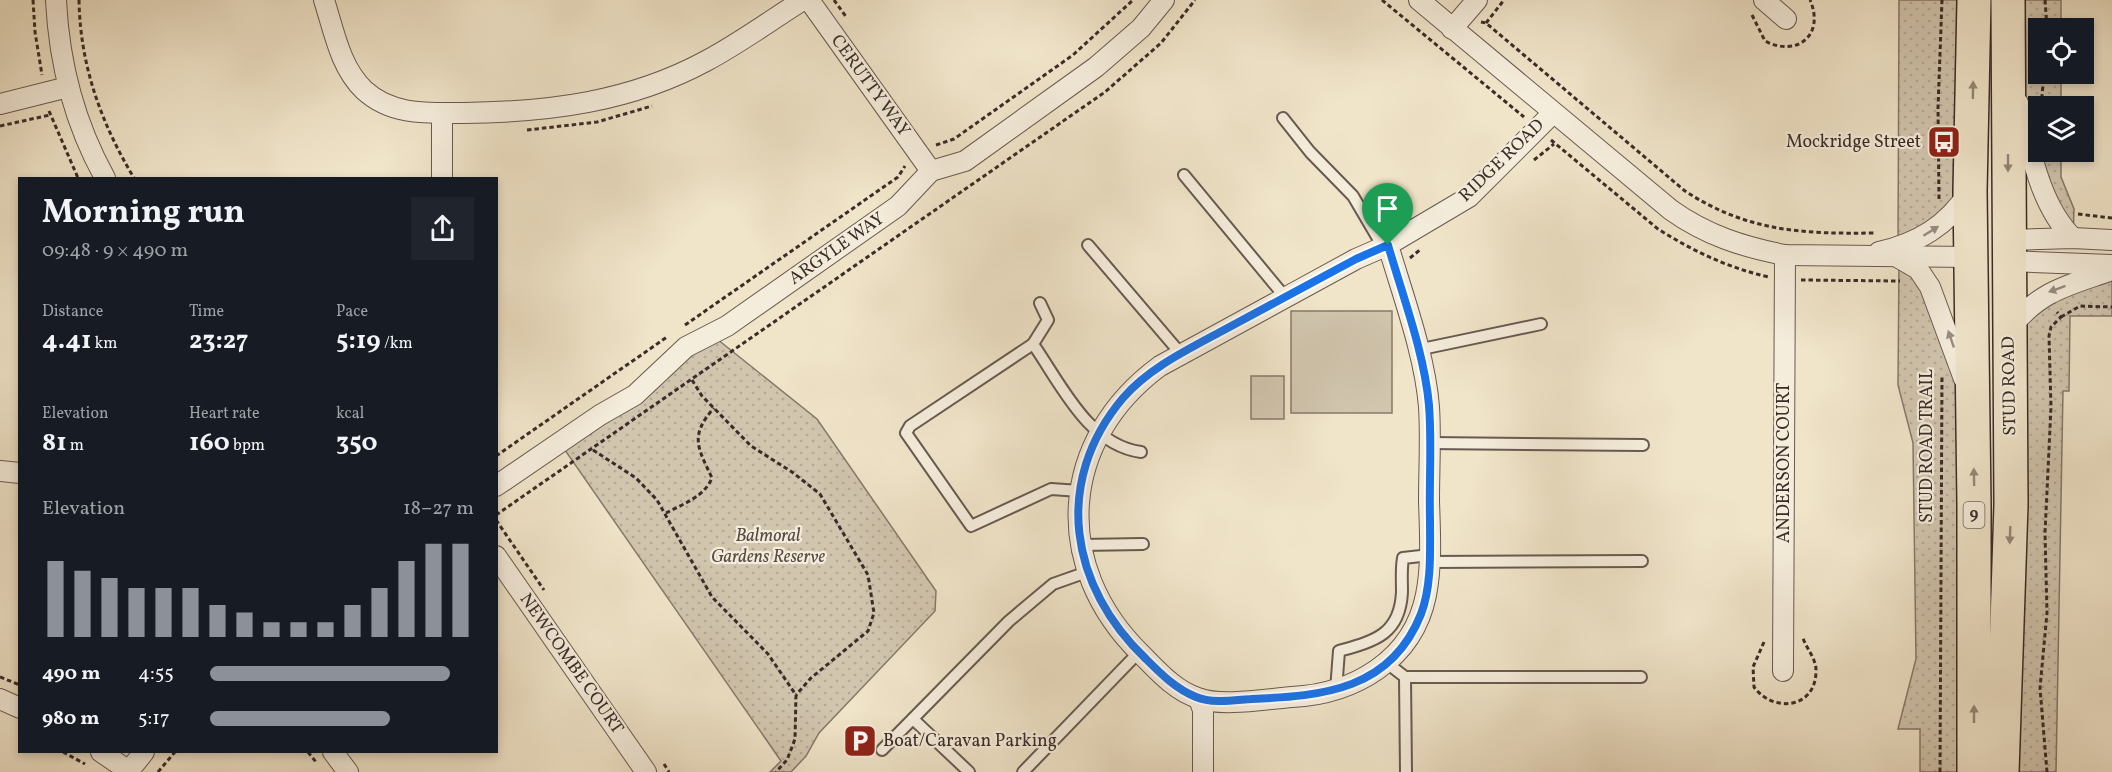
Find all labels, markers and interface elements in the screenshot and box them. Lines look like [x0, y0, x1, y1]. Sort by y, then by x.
map controls [2028, 18, 2094, 162]
button: locate [2028, 18, 2094, 84]
street label: CERUTTY WAY [824, 30, 916, 142]
one-way arrow [1968, 81, 1977, 100]
button: layers [2028, 96, 2094, 162]
street label: RIDGE ROAD [1454, 114, 1550, 208]
bus stop icon: Mockridge Street [1926, 124, 1962, 160]
place label: Mockridge Street [1786, 130, 1921, 155]
one-way arrow [2003, 154, 2013, 173]
pin [1362, 183, 1413, 245]
text: Morning run [42, 191, 245, 237]
icon: arrive [1371, 192, 1404, 225]
button: share [411, 197, 474, 260]
street label: ARGYLE WAY [784, 207, 890, 291]
one-way arrow [1923, 226, 1939, 237]
text: 09:48 · 9 × 490 m [42, 237, 188, 265]
one-way arrow [2048, 285, 2066, 295]
text: Distance [42, 301, 103, 323]
text: Time [189, 301, 224, 323]
text: Pace [336, 301, 368, 323]
text: 4.41 [42, 323, 91, 359]
text: 23:27 [189, 323, 248, 359]
text: 5:19 [336, 323, 381, 359]
one-way arrow [1945, 330, 1955, 348]
text: km [91, 333, 117, 355]
text: /km [381, 333, 413, 355]
street label: STUD ROAD [1997, 336, 2023, 436]
street label: STUD ROAD TRAIL [1915, 369, 1940, 523]
street label: ANDERSON COURT [1772, 382, 1797, 543]
text: Elevation [42, 403, 109, 425]
text: Heart rate [189, 403, 260, 425]
text: kcal [336, 403, 364, 425]
text: 81 [42, 425, 67, 461]
text: 160 [189, 425, 230, 461]
text: 350 [336, 425, 378, 461]
text: m [67, 435, 84, 457]
text: bpm [230, 435, 265, 457]
one-way arrow [1969, 467, 1979, 486]
text: Elevation [42, 495, 125, 523]
text: 18–27 m [403, 495, 474, 523]
road number: 9 [1964, 502, 1984, 528]
park label: Balmoral Gardens Reserve [711, 524, 825, 570]
one-way arrow [2005, 526, 2015, 545]
street label: NEWCOMBE COURT [513, 589, 629, 740]
text: 490 m [42, 660, 101, 688]
text: 4:55 [138, 660, 174, 688]
one-way arrow [1969, 704, 1979, 723]
text: 980 m [42, 705, 100, 733]
text: 5:17 [138, 705, 170, 733]
parking icon: Boat/Caravan Parking [842, 723, 878, 759]
place label: Boat/Caravan Parking [883, 729, 1057, 754]

